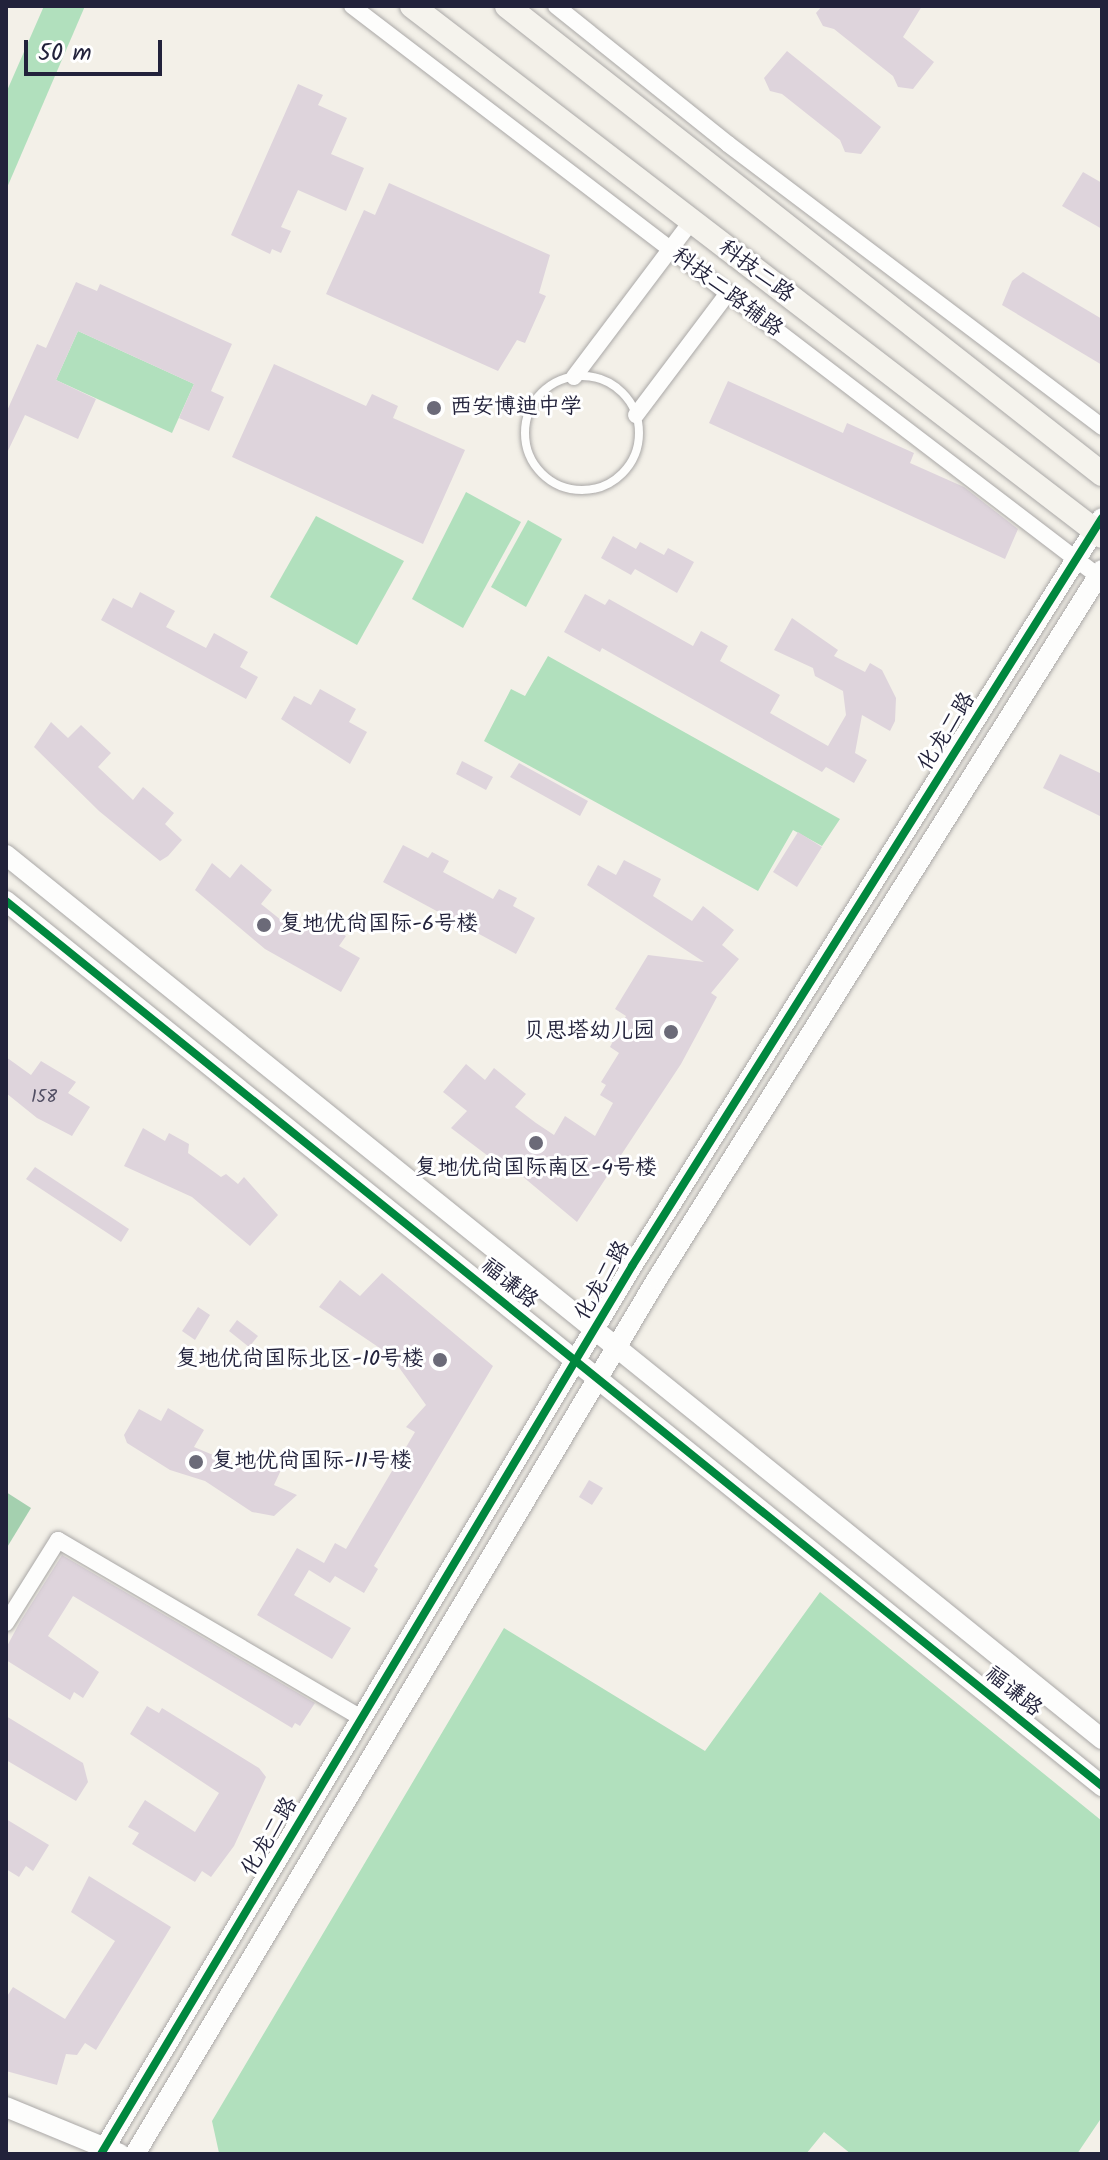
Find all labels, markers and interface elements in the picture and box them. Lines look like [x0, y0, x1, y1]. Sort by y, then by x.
scale bar [28, 24, 166, 74]
text: 50 m [38, 34, 92, 73]
street label: 科技二路 [713, 235, 799, 309]
street label: 科技二路辅路 [666, 243, 788, 343]
place label: 西安博迪中学 [450, 395, 582, 421]
marker: 西安博迪中学 [425, 399, 443, 417]
street label: 化龙二路 [912, 688, 982, 776]
place label: 复地优尚国际-6号楼 [280, 912, 478, 938]
marker: 复地优尚国际-6号楼 [255, 916, 273, 934]
place label: 贝思塔幼儿园 [523, 1019, 655, 1045]
marker: 贝思塔幼儿园 [662, 1023, 680, 1041]
house number: 158 [31, 1087, 57, 1109]
marker: 复地优尚国际南区-4号楼 [527, 1134, 545, 1152]
place label: 复地优尚国际南区-4号楼 [415, 1156, 657, 1182]
street label: 化龙二路 [570, 1236, 636, 1326]
street label: 福谦路 [475, 1253, 543, 1315]
place label: 复地优尚国际北区-10号楼 [176, 1347, 424, 1373]
marker: 复地优尚国际北区-10号楼 [431, 1351, 449, 1369]
place label: 复地优尚国际-11号楼 [212, 1449, 412, 1475]
marker: 复地优尚国际-11号楼 [187, 1453, 205, 1471]
street label: 福谦路 [979, 1661, 1047, 1723]
street label: 化龙二路 [236, 1792, 304, 1882]

